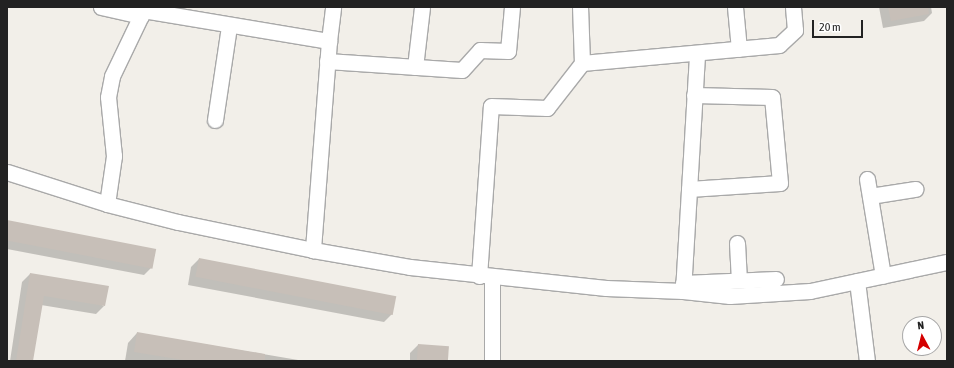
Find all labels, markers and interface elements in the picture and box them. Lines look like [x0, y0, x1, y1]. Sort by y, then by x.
scale bar [814, 12, 865, 38]
text: 20 m [819, 20, 841, 34]
north arrow [902, 316, 942, 356]
text: N [917, 319, 925, 331]

